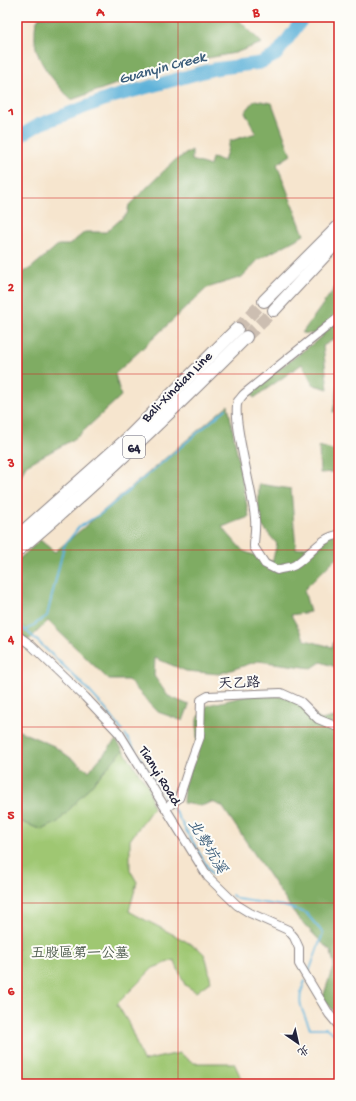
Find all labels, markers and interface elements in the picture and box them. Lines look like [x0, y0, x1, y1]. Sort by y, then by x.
text: A [95, 6, 105, 21]
text: B [252, 6, 261, 21]
water label: Guanyin Creek [117, 48, 209, 89]
text: 1 [7, 105, 14, 120]
text: 2 [8, 281, 15, 296]
street label: Bali-Xindian Line [138, 348, 217, 428]
road number: 64 [123, 436, 145, 458]
text: 3 [7, 457, 15, 472]
text: 4 [7, 633, 15, 648]
street label: 天乙路 [218, 674, 260, 694]
street label: Tianyi Road [133, 743, 185, 811]
text: 5 [8, 809, 15, 824]
water label: 北勢坑溪 [183, 816, 231, 878]
park label: 五股區第一公墓 [31, 945, 129, 963]
text: 6 [8, 985, 15, 1000]
north arrow [278, 1023, 318, 1063]
text: 北 [295, 1042, 310, 1058]

